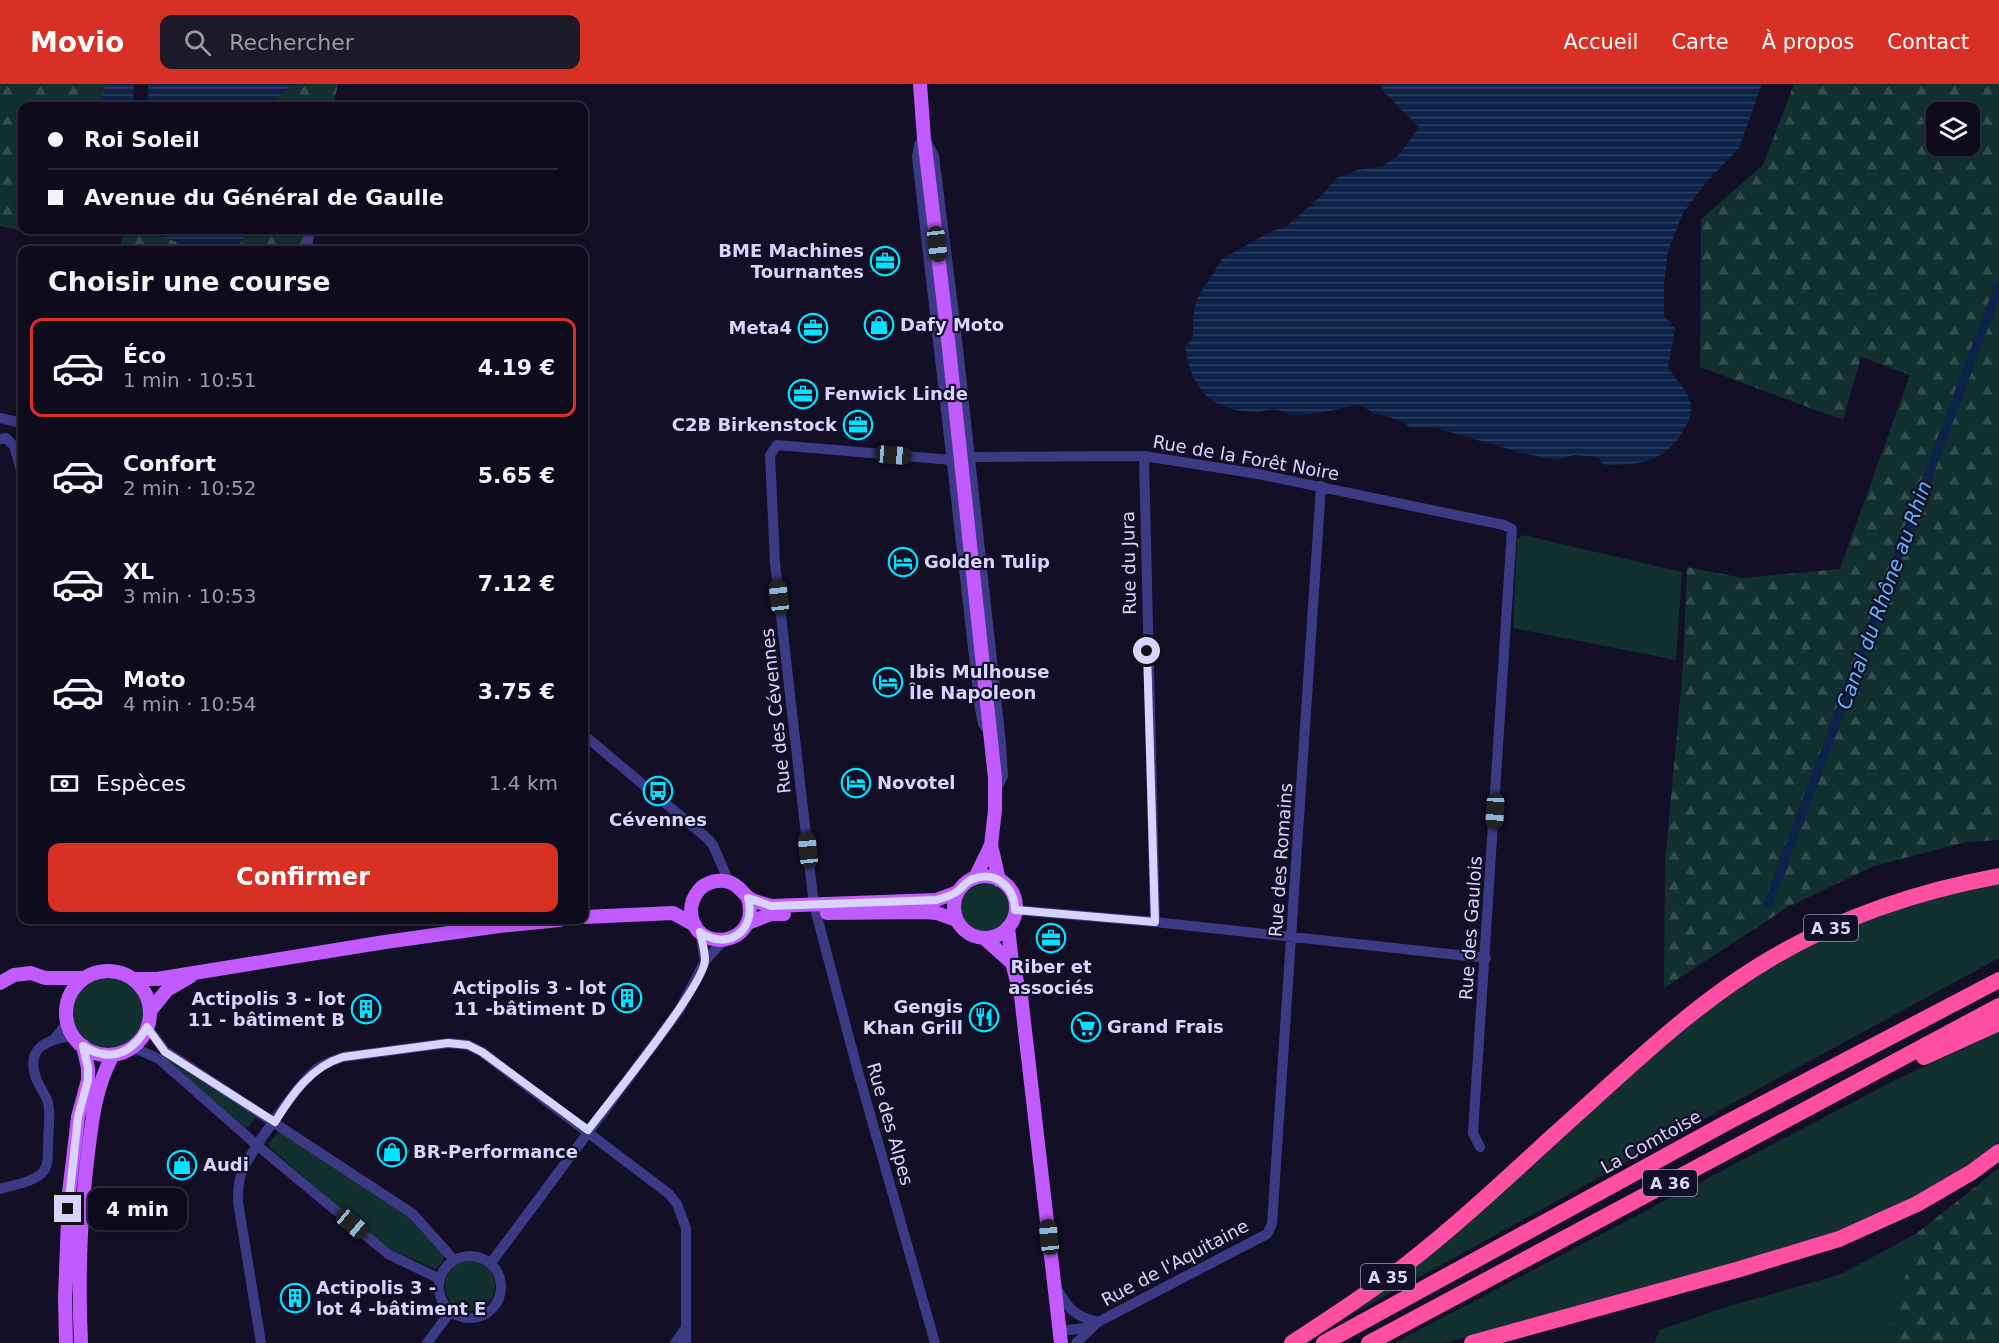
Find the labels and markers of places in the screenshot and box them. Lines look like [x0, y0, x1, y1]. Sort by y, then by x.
place label: BME Machines Tournantes [718, 240, 864, 282]
office icon: BME Machines Tournantes [869, 245, 901, 277]
shop icon: Dafy Moto [863, 309, 895, 341]
office icon: Meta4 [797, 312, 829, 344]
place label: Dafy Moto [900, 314, 1004, 335]
place label: Meta4 [729, 317, 792, 338]
office icon: Fenwick Linde [787, 378, 819, 410]
place label: Fenwick Linde [824, 383, 968, 404]
office icon: C2B Birkenstock [842, 409, 874, 441]
place label: C2B Birkenstock [672, 414, 838, 435]
hotel icon: Golden Tulip [887, 546, 919, 578]
place label: Golden Tulip [924, 551, 1050, 572]
place label: Ibis Mulhouse Île Napoleon [909, 661, 1050, 703]
hotel icon: Ibis Mulhouse Île Napoleon [872, 666, 904, 698]
hotel icon: Novotel [840, 767, 872, 799]
place label: Novotel [877, 772, 956, 793]
bus stop icon: Cévennes [642, 775, 674, 807]
place label: Cévennes [609, 809, 707, 830]
office icon: Riber et associés [1035, 922, 1067, 954]
place label: Riber et associés [1008, 956, 1094, 998]
place label: Actipolis 3 - lot 11 -bâtiment D [452, 977, 606, 1019]
building icon: Actipolis 3 - lot 11 -bâtiment D [611, 982, 643, 1014]
place label: Actipolis 3 - lot 11 - bâtiment B [188, 988, 345, 1030]
building icon: Actipolis 3 - lot 11 - bâtiment B [350, 993, 382, 1025]
place label: Gengis Khan Grill [863, 996, 963, 1038]
restaurant icon: Gengis Khan Grill [968, 1001, 1000, 1033]
supermarket icon: Grand Frais [1070, 1011, 1102, 1043]
place label: Grand Frais [1107, 1016, 1224, 1037]
shop icon: BR-Performance [376, 1136, 408, 1168]
place label: BR-Performance [413, 1141, 578, 1162]
shop icon: Audi [166, 1149, 198, 1181]
place label: Audi [203, 1154, 249, 1175]
place label: Actipolis 3 - lot 4 -bâtiment E [316, 1277, 486, 1319]
building icon: Actipolis 3 - lot 4 -bâtiment E [279, 1282, 311, 1314]

